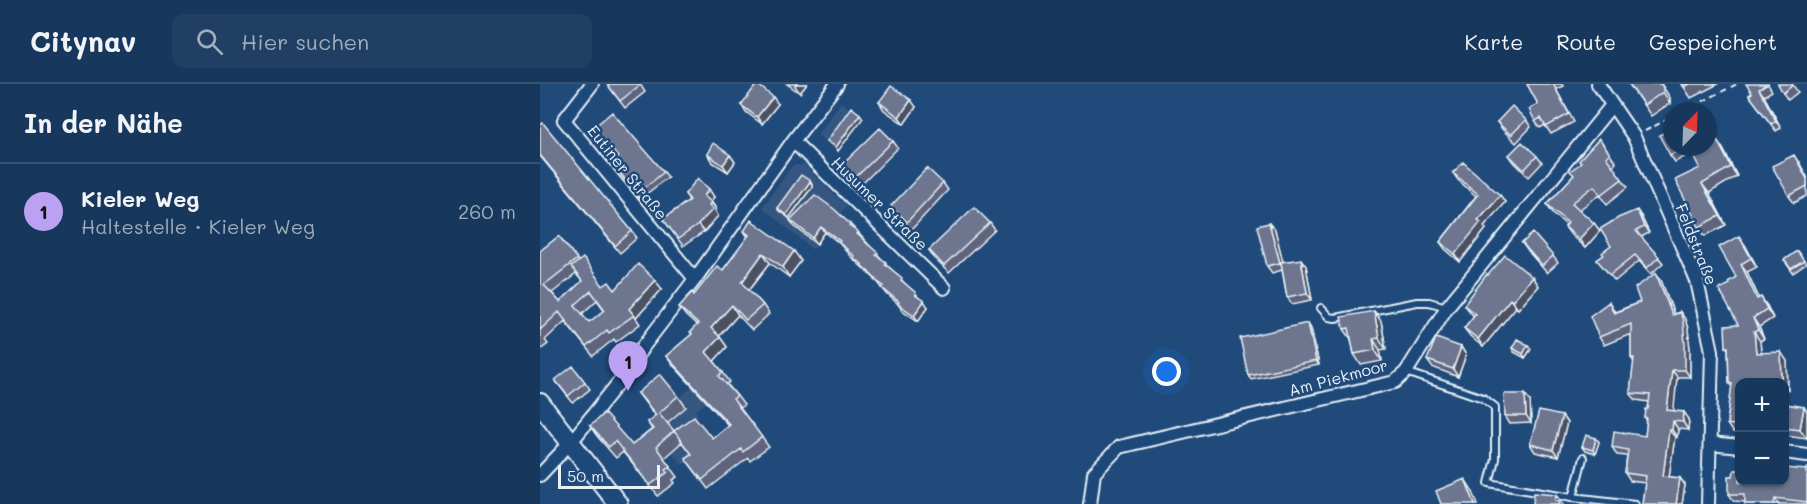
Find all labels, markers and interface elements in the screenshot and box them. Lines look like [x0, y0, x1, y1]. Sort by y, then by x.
search box [172, 14, 592, 68]
text: Citynav [30, 23, 136, 59]
icon: search [193, 25, 226, 58]
text: Hier suchen [241, 27, 369, 56]
text: Karte [1465, 28, 1523, 55]
text: Route [1556, 28, 1616, 55]
text: Gespeichert [1649, 28, 1777, 55]
north arrow [1663, 102, 1717, 156]
text: In der Nähe [24, 106, 183, 140]
street label: Eutiner Straße [583, 120, 673, 224]
street label: Husumer Straße [827, 151, 933, 255]
text: Kieler Weg [81, 184, 199, 213]
text: 1 [39, 198, 48, 224]
text: 260 m [458, 198, 516, 224]
street label: Feldstraße [1671, 200, 1723, 288]
text: Haltestelle · Kieler Weg [81, 213, 315, 239]
pin: 1 [608, 342, 647, 391]
street label: Am Piekmoor [1286, 354, 1390, 400]
your location [1152, 357, 1181, 386]
map controls [1735, 378, 1789, 486]
button: + [1735, 378, 1789, 432]
button: − [1735, 432, 1789, 486]
scale bar [558, 462, 660, 490]
text: 50 m [567, 465, 604, 486]

